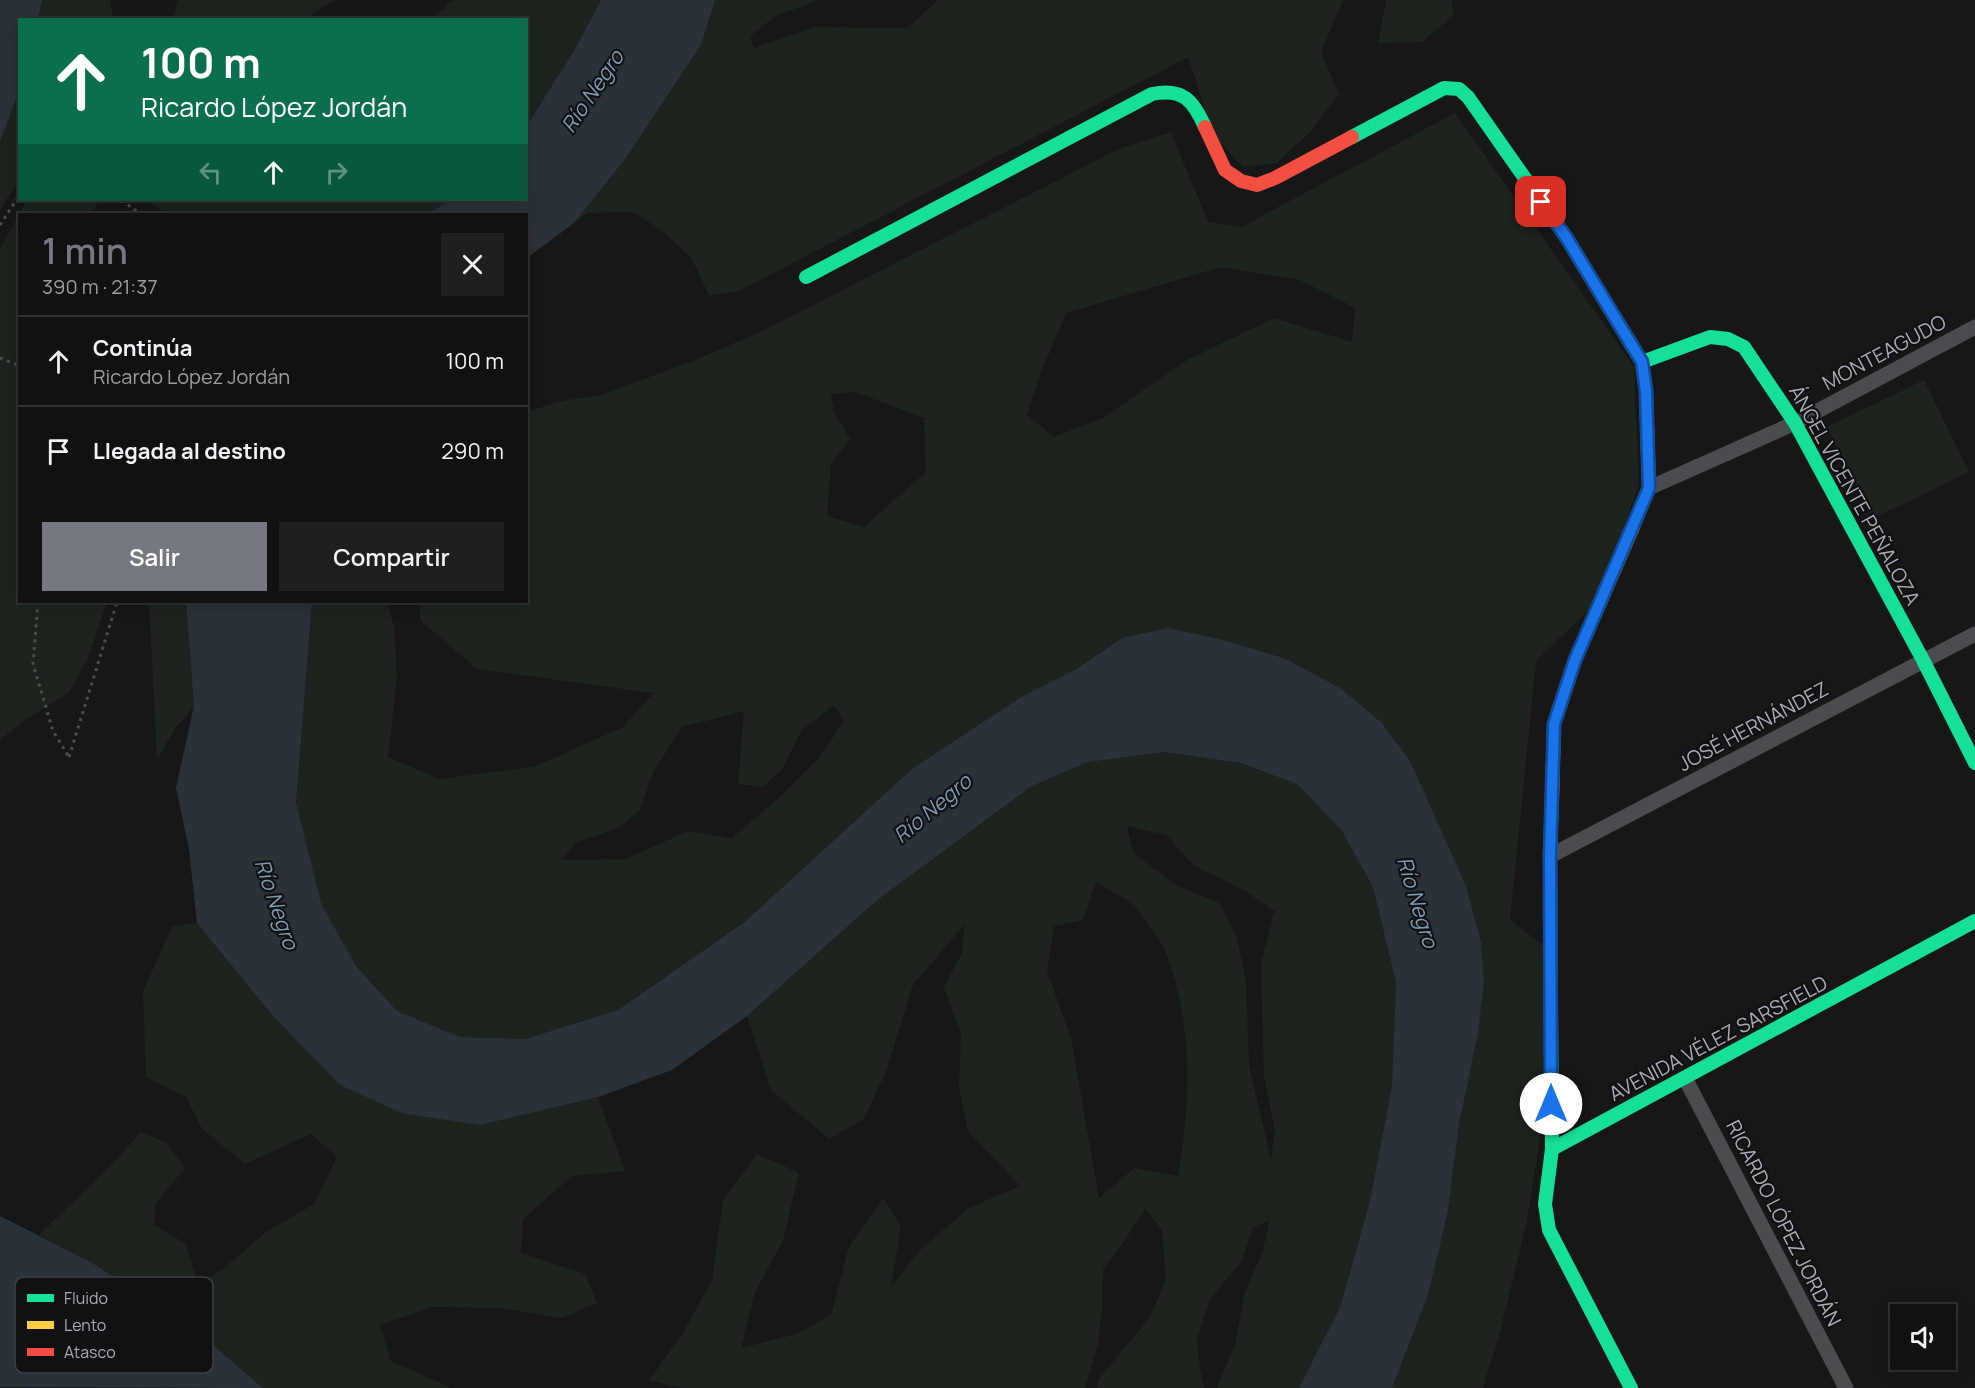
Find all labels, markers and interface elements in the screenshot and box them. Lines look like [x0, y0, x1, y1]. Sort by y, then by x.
text: 100 m [141, 33, 261, 91]
icon: ahead [42, 42, 120, 120]
water label: Río Negro [554, 43, 631, 138]
text: Ricardo López Jordán [141, 88, 407, 125]
icon: left [194, 156, 227, 189]
icon: ahead [257, 156, 290, 189]
icon: right [320, 156, 353, 189]
pin [1515, 176, 1566, 227]
icon: arrive [1524, 185, 1557, 218]
text: 1 min [42, 226, 128, 275]
button: close [441, 233, 504, 296]
text: 390 m · 21:37 [42, 273, 157, 300]
street label: MONTEAGUDO [1817, 308, 1951, 396]
text: Continúa [93, 333, 193, 363]
icon: ahead [42, 345, 75, 378]
text: 100 m [446, 346, 504, 376]
text: Ricardo López Jordán [93, 363, 290, 390]
street label: ÁNGEL VICENTE PEÑALOZA [1783, 380, 1927, 610]
icon: arrive [42, 435, 75, 468]
text: Llegada al destino [93, 436, 286, 466]
text: 290 m [441, 436, 504, 466]
button: Salir [42, 522, 267, 591]
button: Compartir [279, 522, 504, 591]
street label: JOSÉ HERNÁNDEZ [1673, 675, 1833, 777]
water label: Río Negro [887, 766, 978, 849]
water label: Río Negro [1391, 853, 1446, 952]
water label: Río Negro [249, 855, 306, 954]
street label: AVENIDA VÉLEZ SARSFIELD [1604, 969, 1832, 1107]
position arrow [1519, 1072, 1583, 1136]
street label: RICARDO LÓPEZ JORDÁN [1720, 1115, 1848, 1331]
legend [15, 1277, 213, 1373]
text: Fluido [64, 1287, 108, 1309]
map controls [1890, 1304, 1956, 1370]
button: sound [1890, 1304, 1956, 1370]
text: Lento [64, 1314, 106, 1336]
text: Atasco [64, 1341, 116, 1363]

